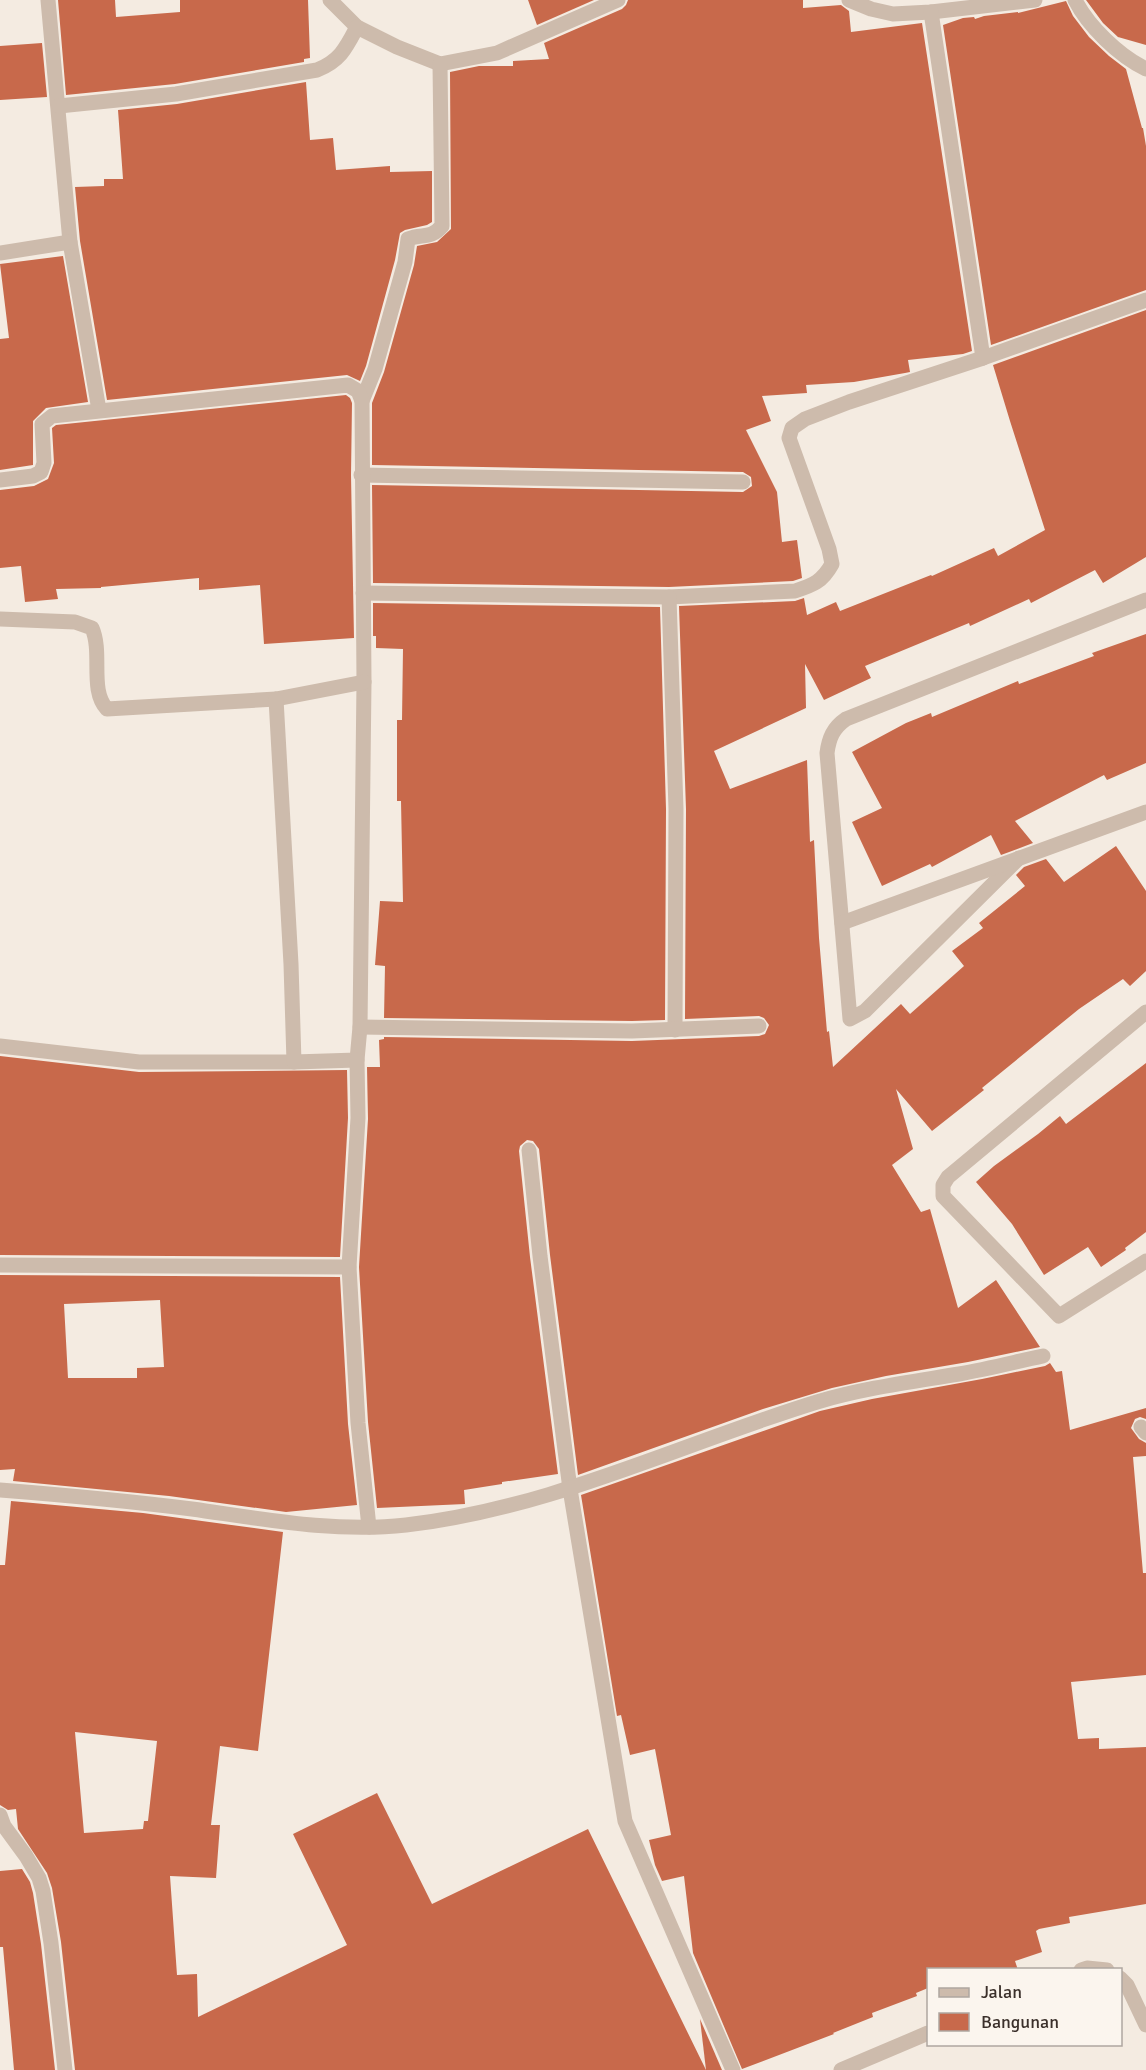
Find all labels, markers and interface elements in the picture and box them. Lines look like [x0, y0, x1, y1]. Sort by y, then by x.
legend [927, 1968, 1122, 2046]
text: Jalan [981, 1981, 1022, 2003]
text: Bangunan [981, 2011, 1059, 2033]

